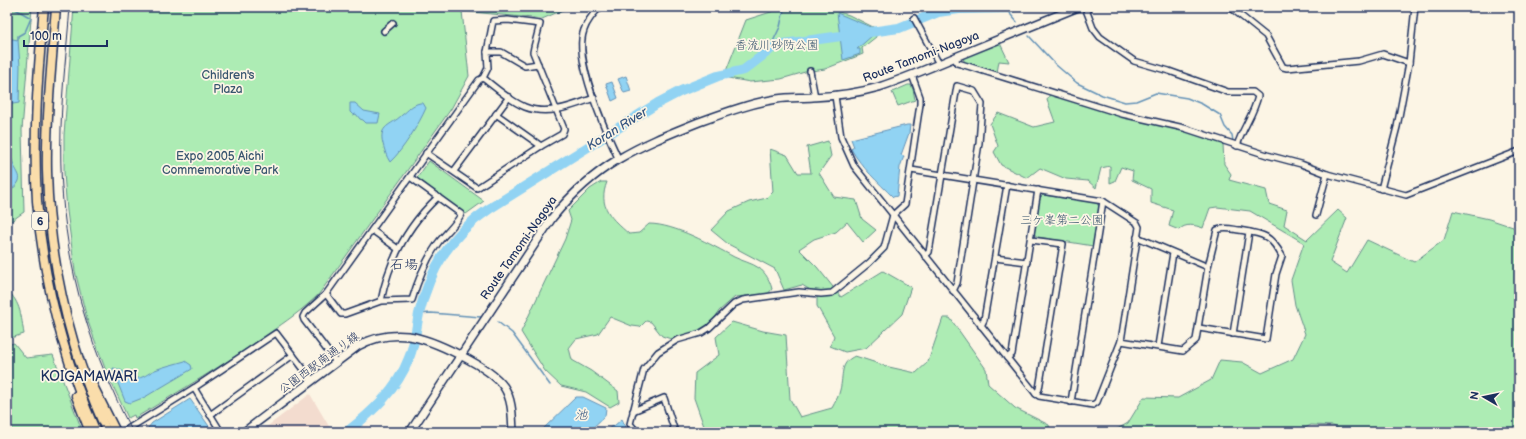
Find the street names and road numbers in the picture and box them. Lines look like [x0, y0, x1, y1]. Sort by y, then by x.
street label: Route Tamomi-Nagoya [861, 28, 981, 86]
street label: Route Tamomi-Nagoya [478, 193, 561, 303]
road number: 6 [32, 212, 48, 230]
street label: 公園西駅南通り線 [276, 329, 362, 397]

